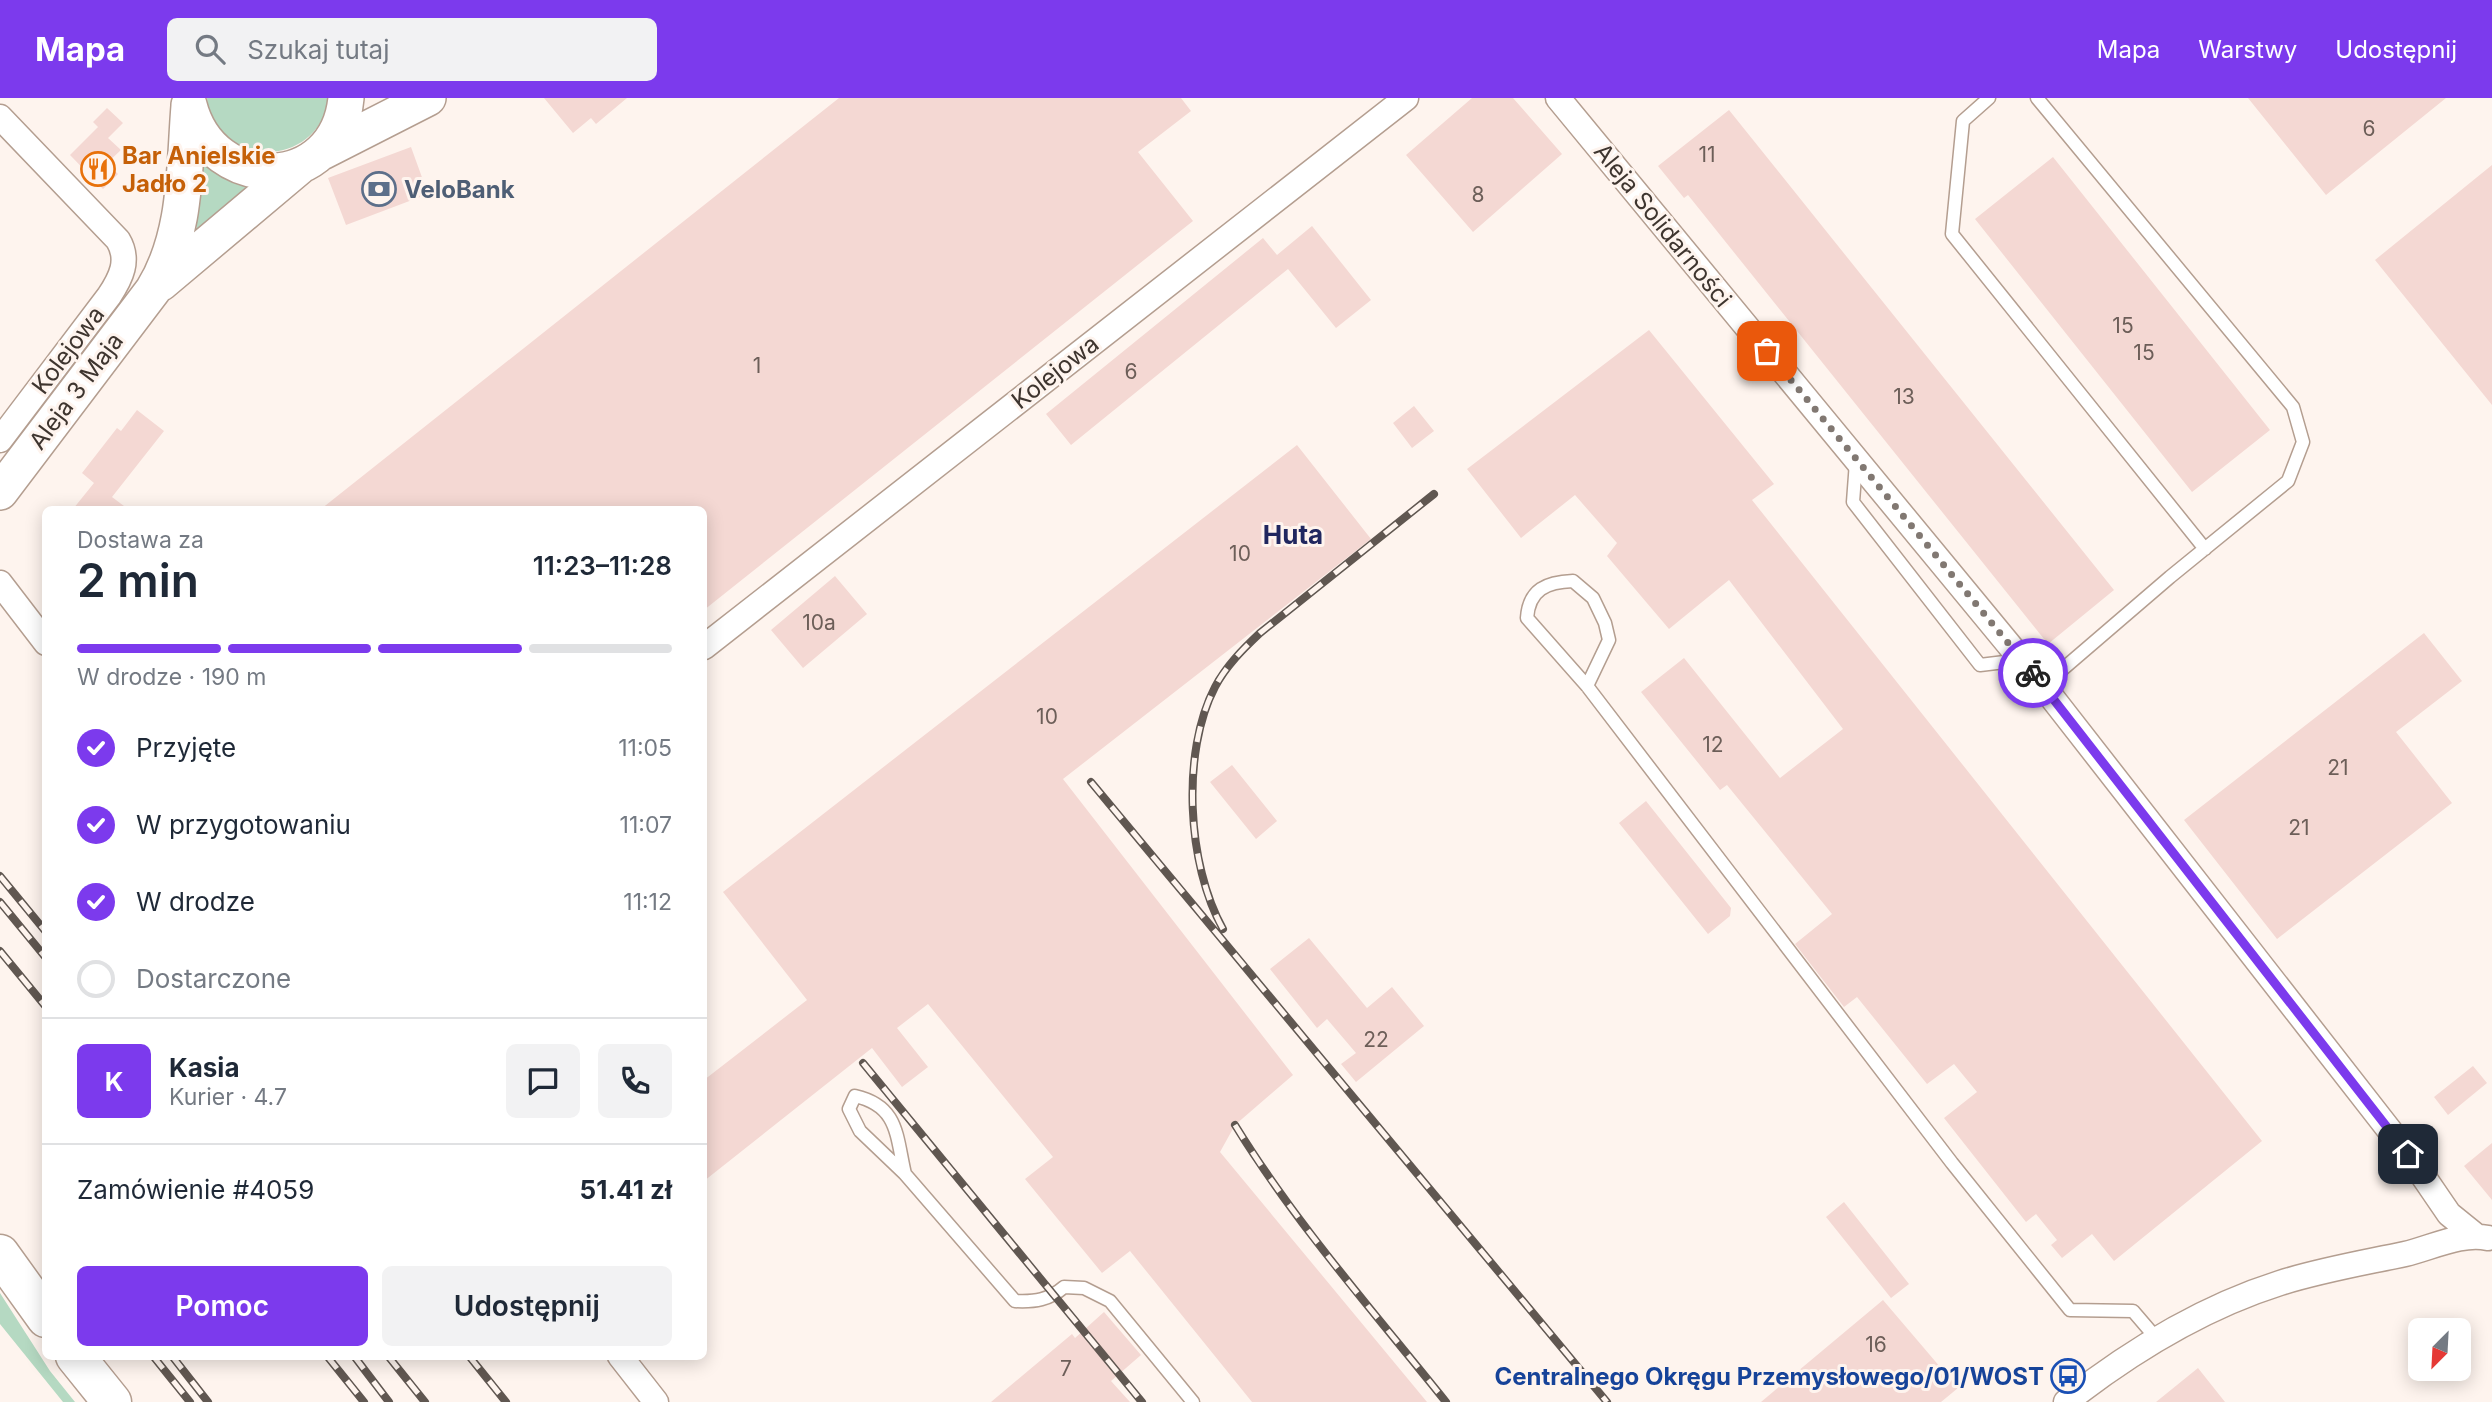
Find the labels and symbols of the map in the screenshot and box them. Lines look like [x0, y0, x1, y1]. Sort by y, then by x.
house number: 6 [2362, 116, 2376, 141]
street label: Aleja Solidarności [1588, 137, 1738, 313]
place label: Bar Anielskie Jadło 2 [122, 141, 276, 198]
house number: 11 [1698, 142, 1716, 167]
restaurant icon: Bar Anielskie Jadło 2 [79, 150, 117, 188]
bank icon: VeloBank [360, 170, 398, 208]
place label: VeloBank [404, 175, 515, 204]
house number: 8 [1472, 182, 1485, 207]
street label: Kolejowa [26, 300, 110, 400]
house number: 15 [2112, 313, 2134, 338]
pin [1737, 321, 1797, 381]
street label: Aleja 3 Maja [23, 327, 129, 455]
street label: Kolejowa [1006, 329, 1104, 415]
house number: 15 [2133, 340, 2155, 365]
house number: 1 [753, 353, 761, 378]
house number: 6 [1124, 359, 1138, 384]
house number: 13 [1893, 384, 1915, 409]
district label: Huta [1263, 519, 1323, 550]
house number: 10 [1229, 541, 1251, 566]
house number: 10a [802, 610, 836, 635]
courier [1998, 638, 2068, 708]
house number: 10 [1036, 704, 1058, 729]
house number: 12 [1702, 732, 1724, 757]
house number: 21 [2327, 755, 2349, 780]
house number: 21 [2288, 815, 2310, 840]
house number: 22 [1363, 1027, 1389, 1052]
pin [2378, 1124, 2438, 1184]
north arrow [2408, 1318, 2471, 1381]
house number: 16 [1865, 1332, 1887, 1357]
house number: 7 [1060, 1356, 1072, 1381]
bus stop icon: Centralnego Okręgu Przemysłowego/01/WOST [2049, 1357, 2087, 1395]
place label: Centralnego Okręgu Przemysłowego/01/WOST [1495, 1362, 2044, 1391]

